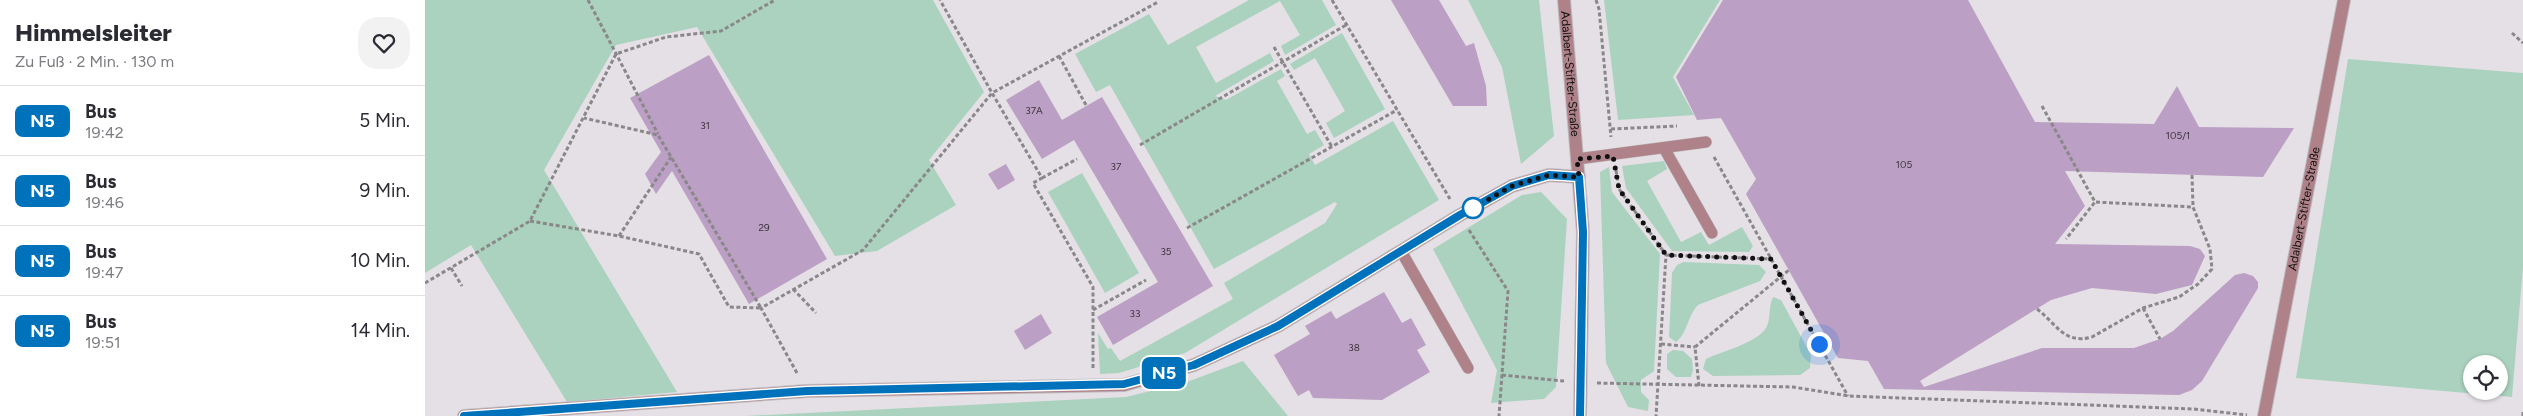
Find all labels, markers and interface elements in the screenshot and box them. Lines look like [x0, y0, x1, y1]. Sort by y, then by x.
street label: Adalbert-Stifter-Straße [1558, 10, 1582, 137]
button: heart [358, 17, 410, 69]
text: Himmelsleiter [15, 18, 172, 47]
text: Zu Fuß · 2 Min. · 130 m [15, 52, 174, 71]
text: Bus [85, 100, 116, 123]
house number: 37A [1025, 104, 1043, 117]
text: 5 Min. [359, 109, 410, 132]
text: N5 [30, 110, 55, 132]
house number: 31 [700, 119, 710, 132]
text: 19:42 [85, 123, 124, 142]
house number: 105/1 [2166, 129, 2190, 142]
street label: Adalbert-Stifter-Straße [2285, 145, 2323, 272]
house number: 105 [1896, 158, 1912, 171]
house number: 37 [1111, 160, 1122, 173]
text: Bus [85, 170, 116, 193]
text: 9 Min. [360, 179, 410, 202]
text: N5 [30, 180, 55, 202]
text: 19:46 [85, 193, 124, 212]
unlabelled marker [1462, 197, 1484, 219]
house number: 29 [758, 221, 770, 234]
text: Bus [85, 240, 116, 263]
house number: 35 [1160, 245, 1172, 258]
text: 10 Min. [350, 249, 410, 272]
text: N5 [30, 250, 55, 272]
text: 19:47 [85, 263, 123, 282]
house number: 33 [1130, 307, 1140, 320]
text: Bus [85, 310, 116, 333]
text: 14 Min. [351, 319, 410, 342]
text: N5 [30, 320, 55, 342]
your location [1807, 332, 1832, 357]
text: 19:51 [85, 333, 121, 352]
house number: 38 [1348, 341, 1360, 354]
map controls [2463, 355, 2508, 400]
button: locate [2463, 355, 2508, 400]
line badge: N5 [1141, 357, 1187, 389]
text: N5 [1152, 362, 1176, 384]

